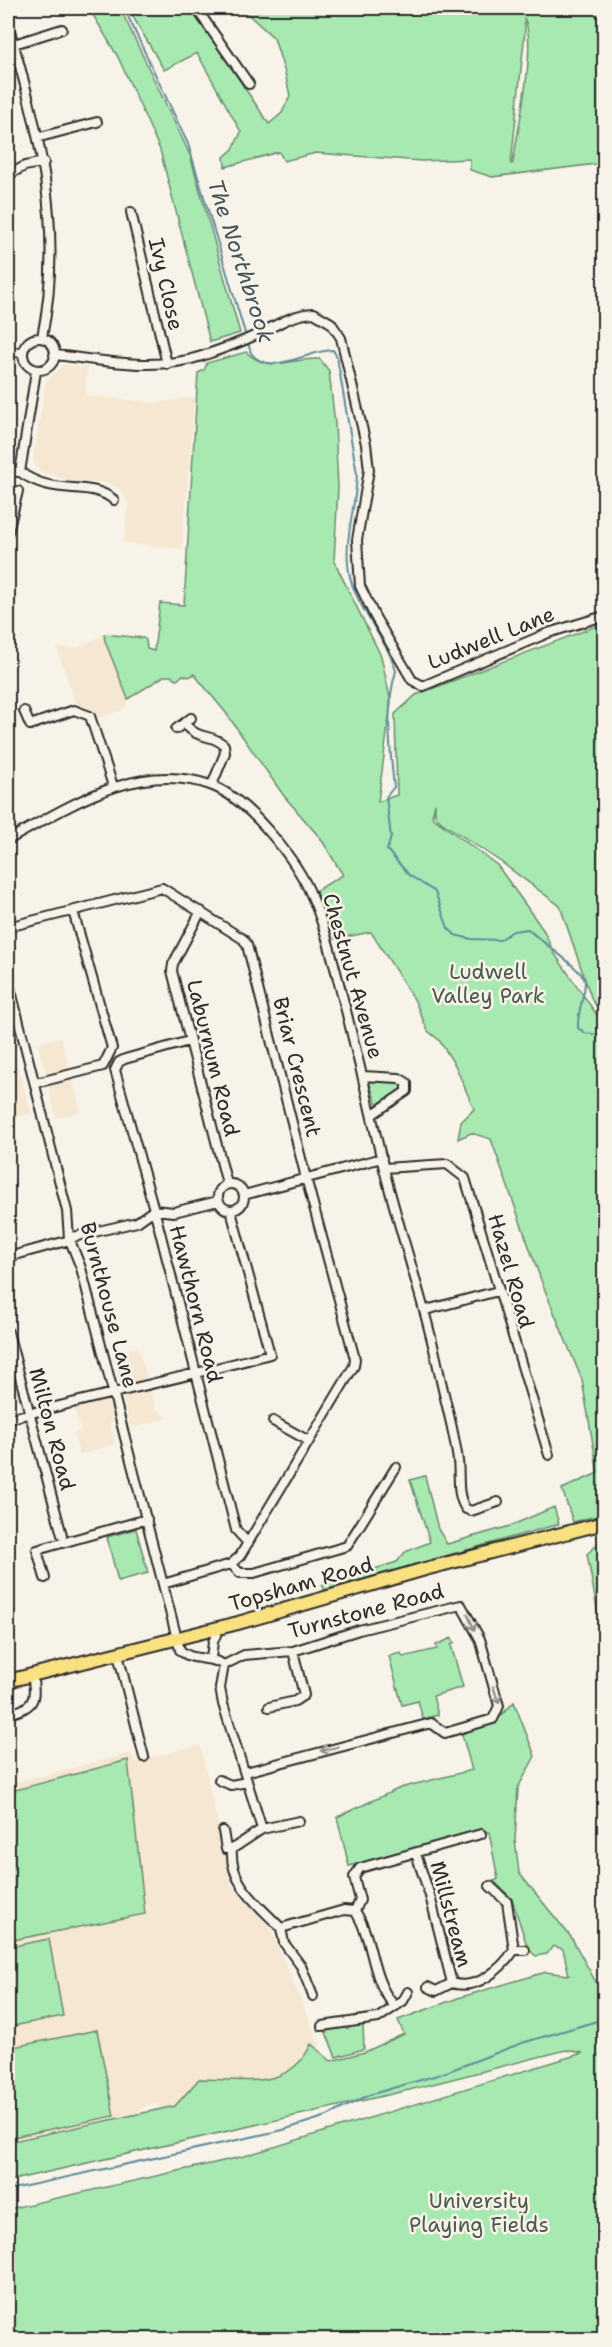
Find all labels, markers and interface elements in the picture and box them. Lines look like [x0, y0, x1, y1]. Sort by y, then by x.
water label: The Northbrook [201, 175, 281, 347]
street label: Ivy Close [142, 235, 190, 333]
street label: Ludwell Lane [423, 600, 559, 676]
street label: Chestnut Avenue [316, 890, 390, 1062]
park label: Ludwell Valley Park [431, 958, 545, 1010]
street label: Laburnum Road [180, 977, 246, 1139]
street label: Briar Crescent [266, 994, 328, 1140]
street label: Hazel Road [481, 1210, 541, 1332]
street label: Burnthouse Lane [73, 1219, 145, 1391]
street label: Hawthorn Road [163, 1222, 229, 1386]
street label: Milton Road [22, 1365, 82, 1493]
street label: Topsham Road [226, 1550, 376, 1618]
street label: Turnstone Road [285, 1577, 447, 1645]
one-way arrow [466, 1612, 477, 1630]
one-way arrow [491, 1685, 502, 1704]
one-way arrow [320, 1744, 339, 1756]
street label: Millstream [423, 1858, 479, 1970]
park label: University Playing Fields [409, 2187, 549, 2239]

